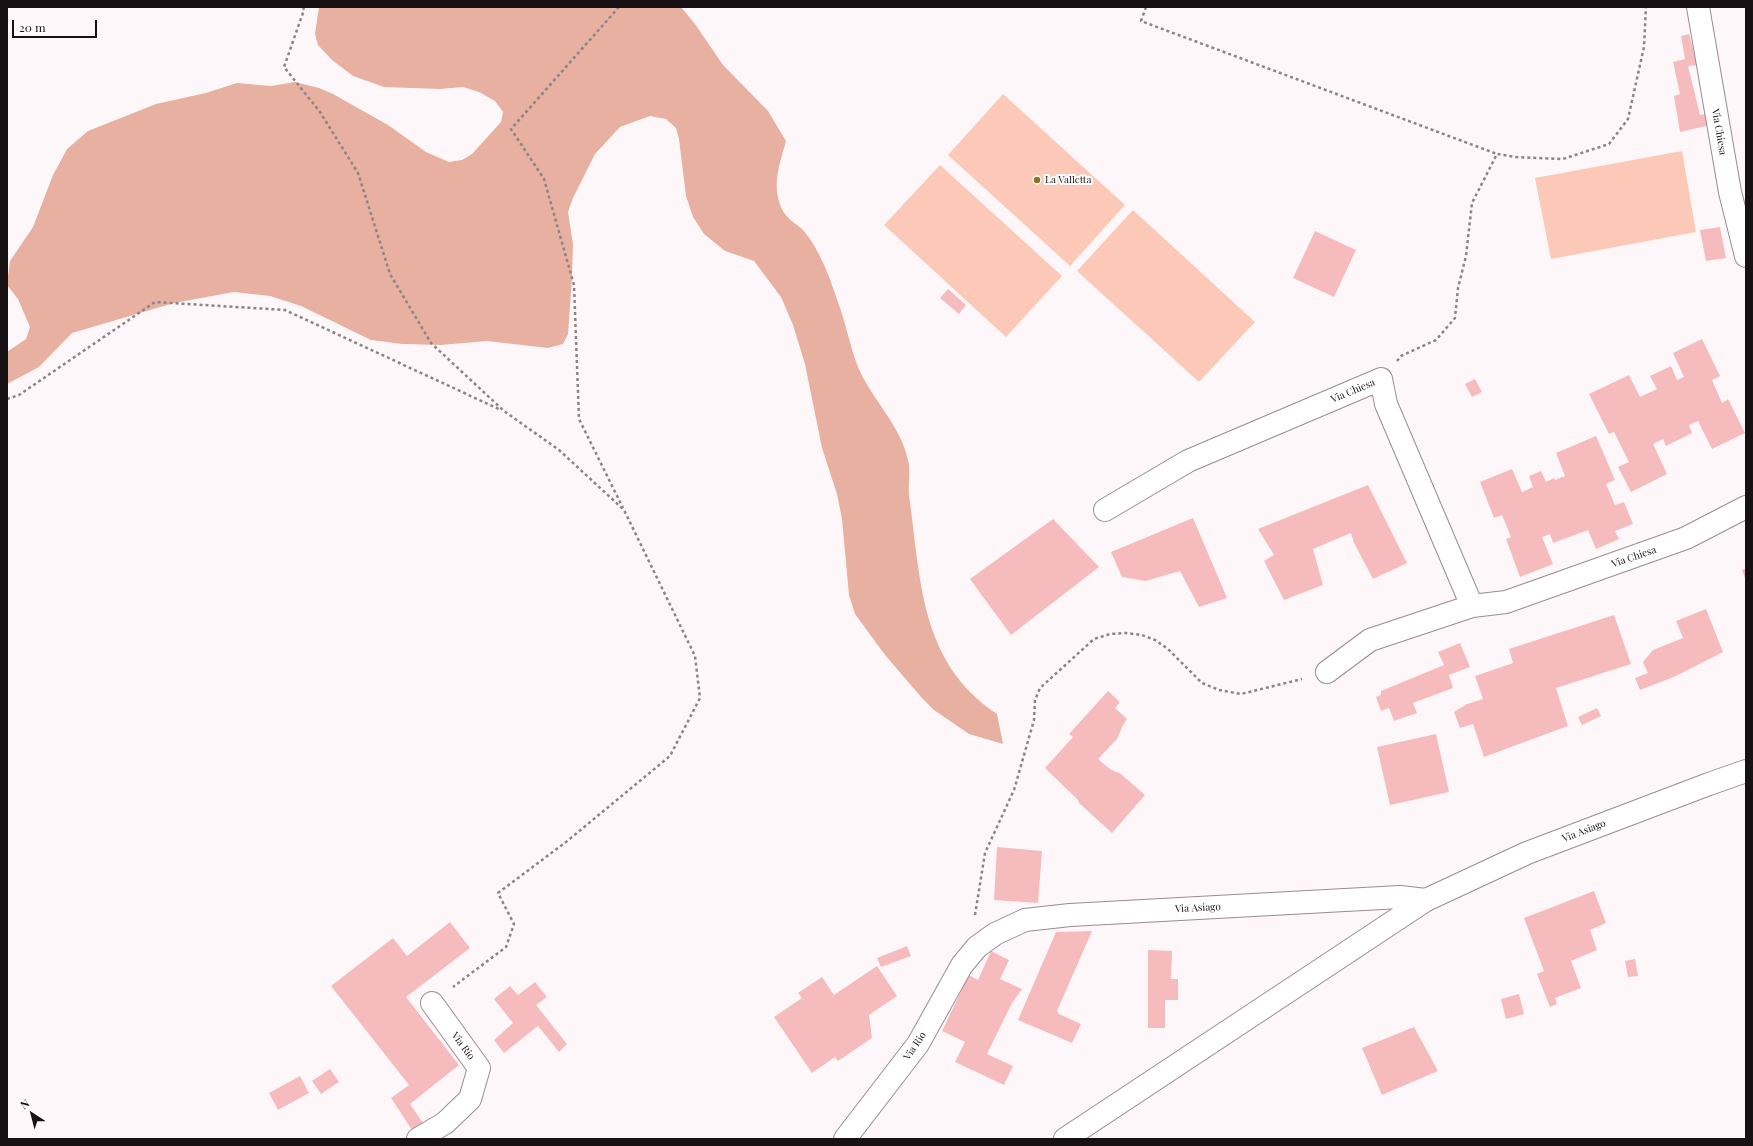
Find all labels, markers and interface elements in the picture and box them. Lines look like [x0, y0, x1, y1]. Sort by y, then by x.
scale bar [14, 12, 99, 38]
text: 20 m [19, 19, 46, 35]
street label: Via Chiesa [1709, 108, 1729, 156]
place label: La Valletta [1045, 174, 1091, 186]
marker: La Valletta [1032, 175, 1042, 185]
street label: Via Chiesa [1329, 376, 1377, 406]
street label: Via Chiesa [1610, 544, 1658, 570]
street label: Via Asiago [1560, 817, 1608, 845]
street label: Via Asiago [1175, 901, 1221, 915]
street label: Via Rio [449, 1030, 477, 1062]
street label: Via Rio [901, 1030, 929, 1062]
north arrow [12, 1094, 52, 1134]
text: N [17, 1095, 32, 1112]

